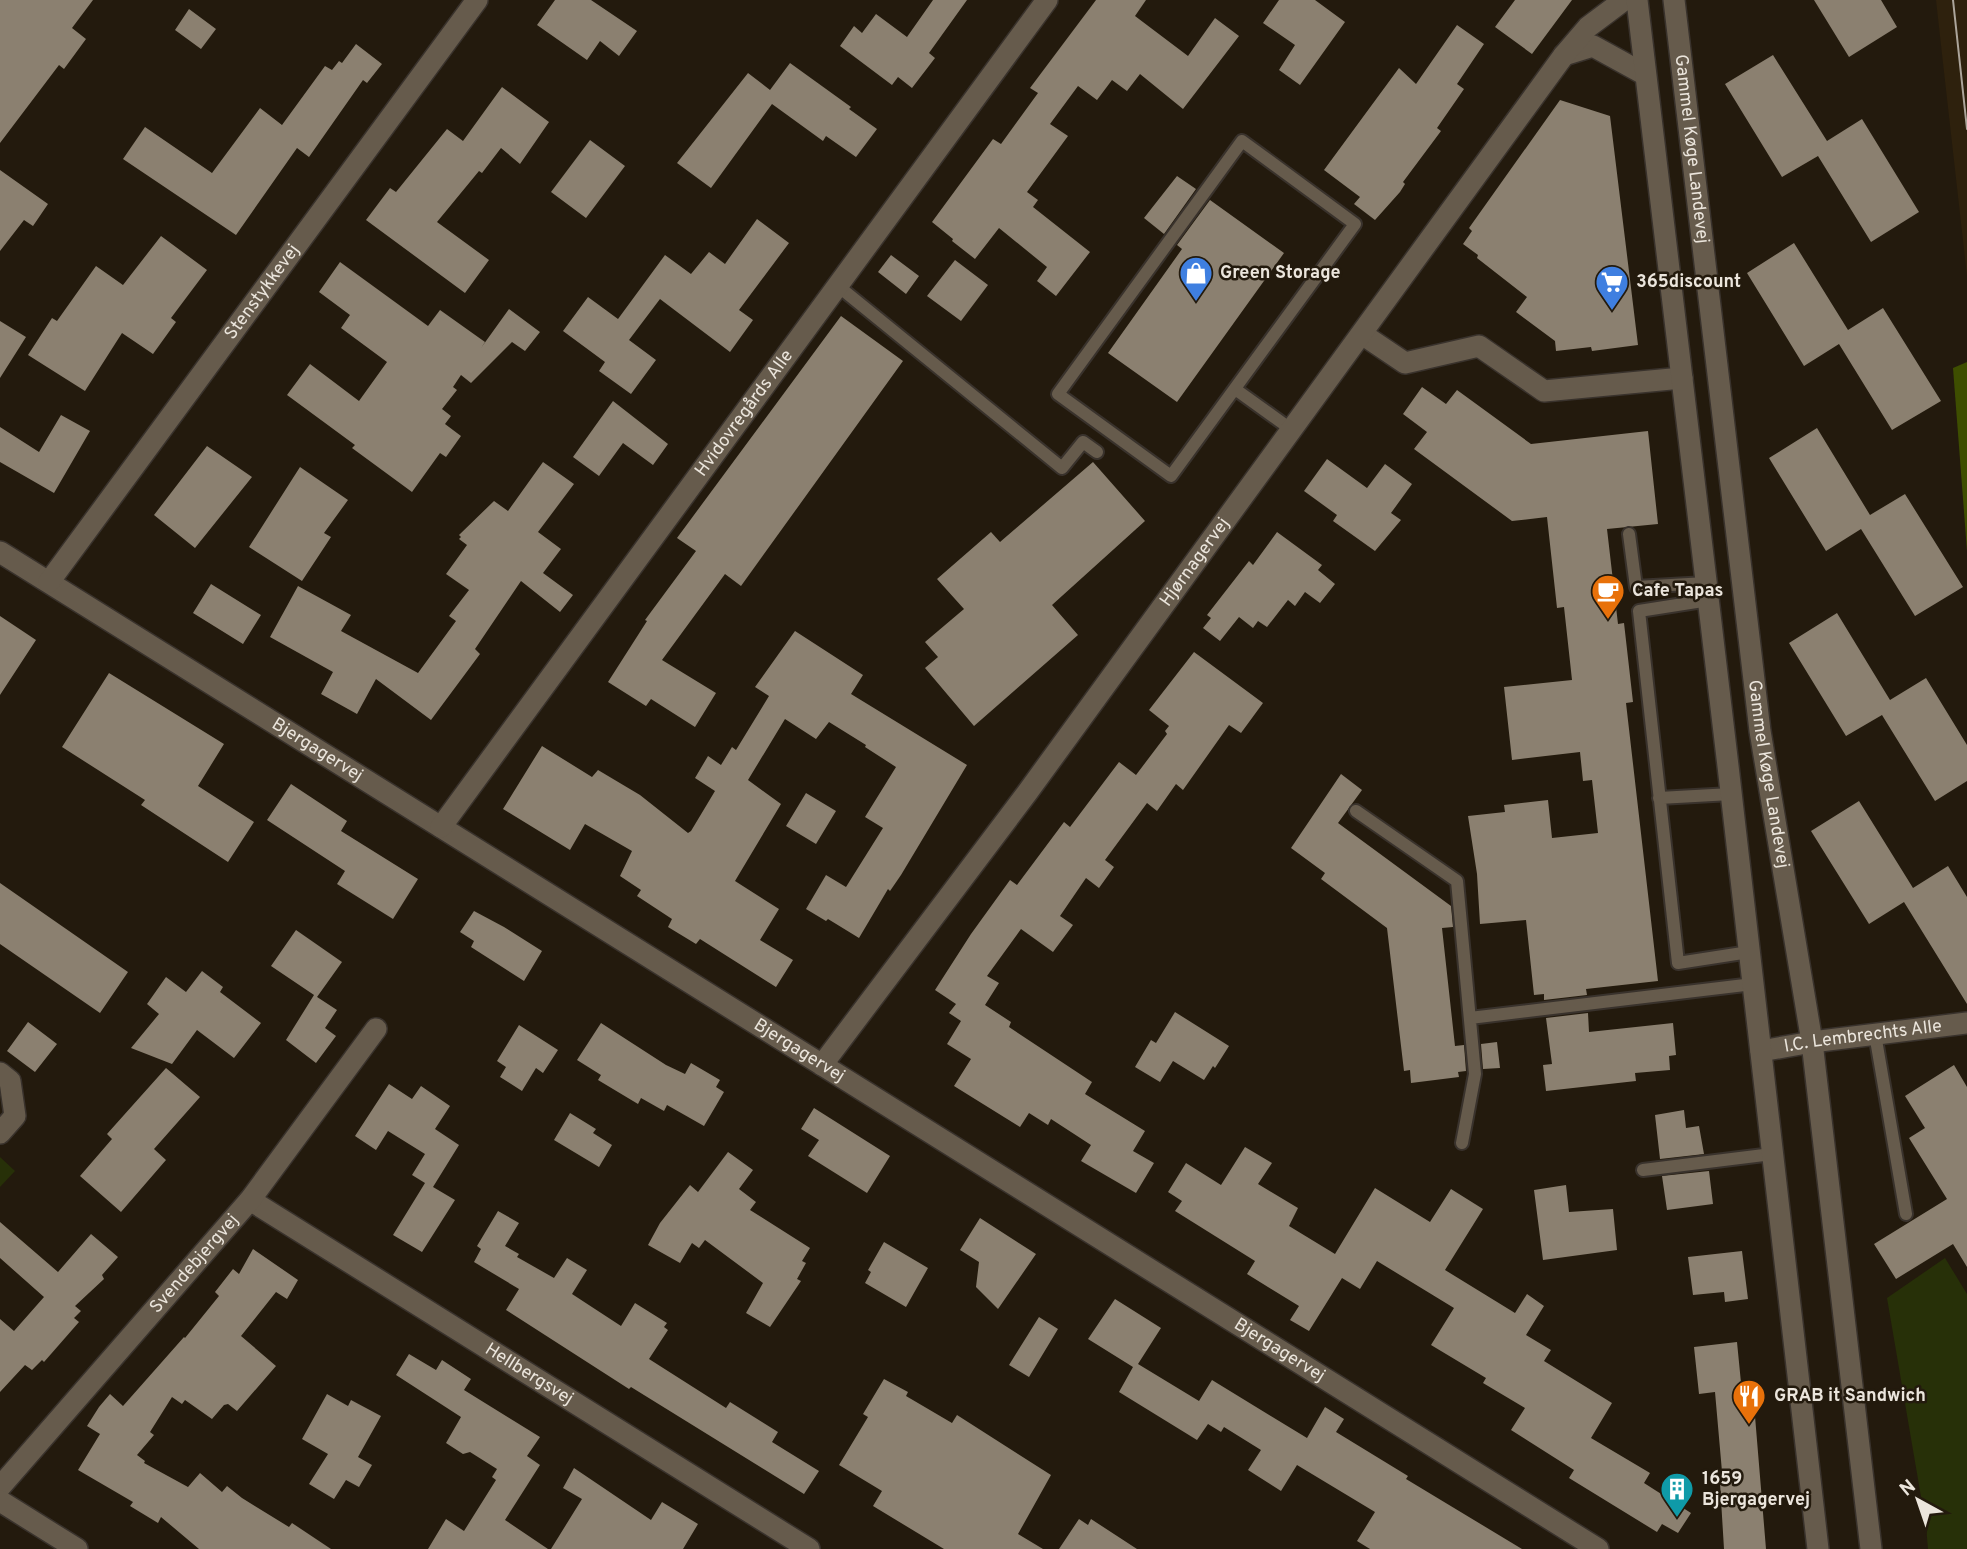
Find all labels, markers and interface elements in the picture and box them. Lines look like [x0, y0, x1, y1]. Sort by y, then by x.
street label: Gammel Køge Landevej [1669, 53, 1714, 245]
street label: Stenstykkevej [220, 240, 305, 344]
shop icon: Green Storage [1177, 254, 1215, 303]
place label: Green Storage [1220, 262, 1340, 285]
supermarket icon: 365discount [1593, 263, 1631, 312]
place label: 365discount [1636, 271, 1741, 294]
street label: Hvidovregårds Alle [690, 345, 798, 481]
street label: Hjørnagervej [1155, 513, 1235, 611]
cafe icon: Cafe Tapas [1589, 572, 1627, 621]
place label: Cafe Tapas [1632, 580, 1723, 603]
street label: Gammel Køge Landevej [1743, 679, 1794, 870]
street label: Bjergagervej [267, 713, 367, 787]
street label: Bjergagervej [749, 1014, 849, 1088]
street label: I.C. Lembrechts Alle [1782, 1015, 1943, 1058]
street label: Svendebjergvej [145, 1209, 244, 1318]
street label: Bjergagervej [1229, 1313, 1329, 1387]
street label: Hellbergsvej [480, 1338, 578, 1411]
restaurant icon: GRAB it Sandwich [1730, 1377, 1768, 1426]
place label: GRAB it Sandwich [1774, 1385, 1926, 1408]
north arrow [1883, 1465, 1953, 1535]
place label: 1659 Bjergagervej [1702, 1468, 1810, 1512]
building icon: 1659 Bjergagervej [1658, 1470, 1696, 1519]
text: N [1895, 1475, 1921, 1502]

